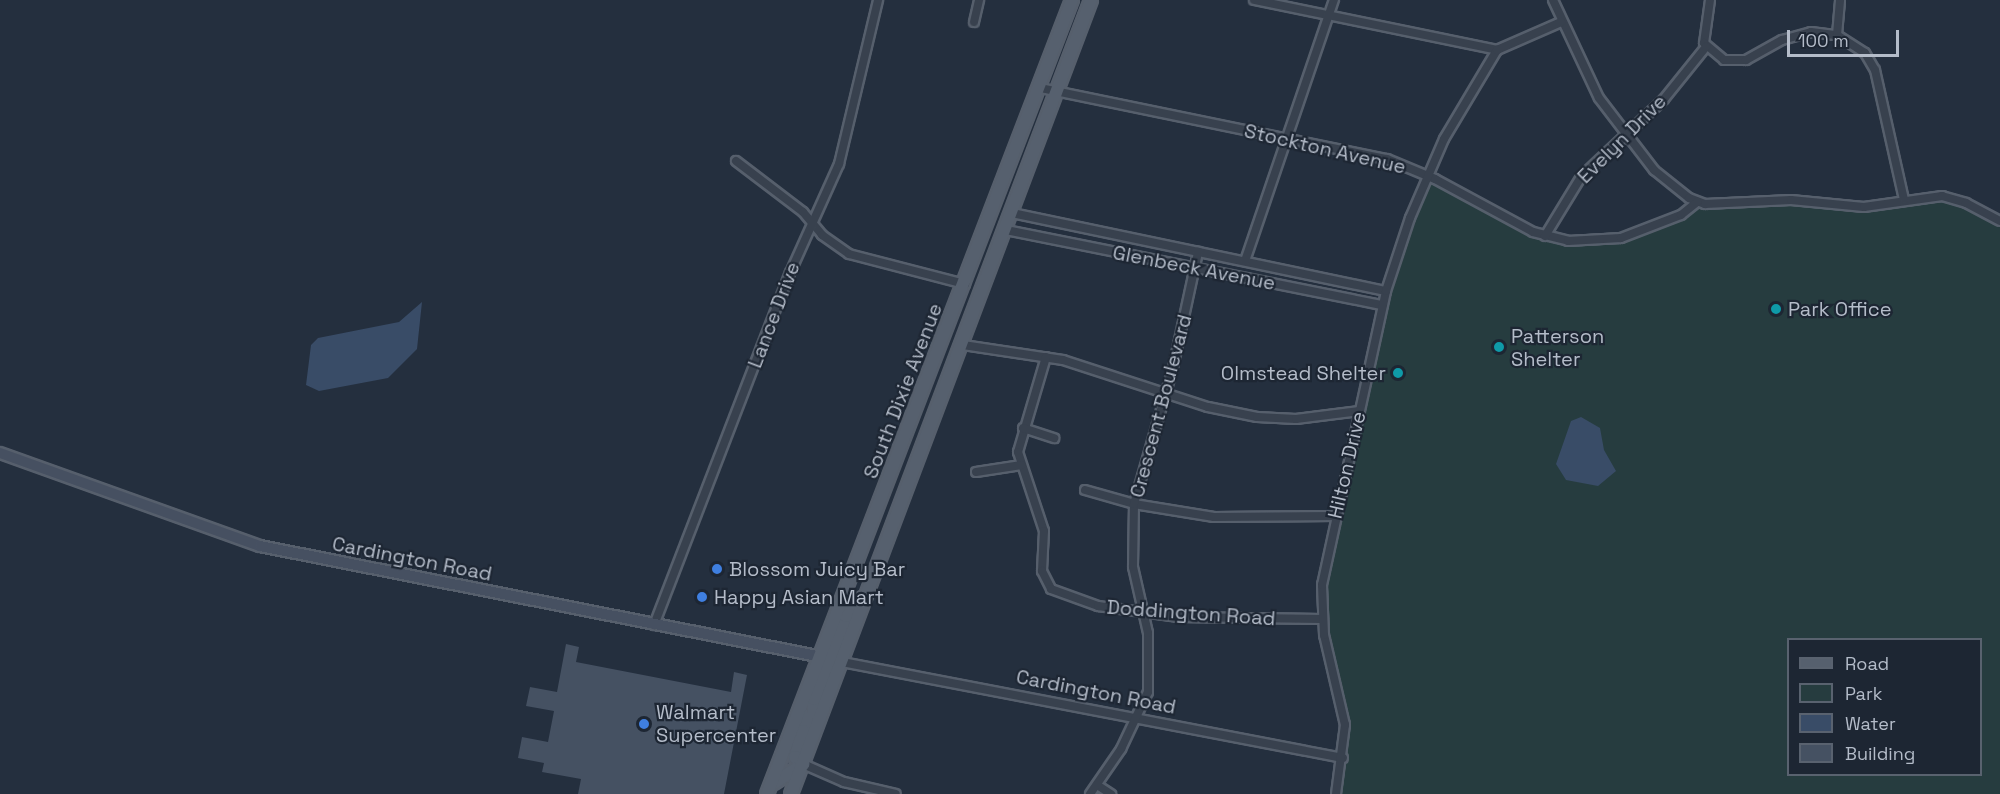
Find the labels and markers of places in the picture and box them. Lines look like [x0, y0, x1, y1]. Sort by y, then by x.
place label: Park Office [1788, 297, 1892, 321]
marker: Park Office [1769, 302, 1783, 316]
place label: Patterson Shelter [1511, 324, 1604, 371]
marker: Patterson Shelter [1492, 340, 1506, 354]
place label: Olmstead Shelter [1221, 361, 1386, 385]
marker: Olmstead Shelter [1391, 366, 1405, 380]
place label: Blossom Juicy Bar [729, 557, 905, 581]
marker: Blossom Juicy Bar [710, 562, 724, 576]
place label: Happy Asian Mart [714, 585, 884, 609]
marker: Happy Asian Mart [695, 590, 709, 604]
place label: Walmart Supercenter [656, 700, 776, 747]
marker: Walmart Supercenter [637, 717, 651, 731]

